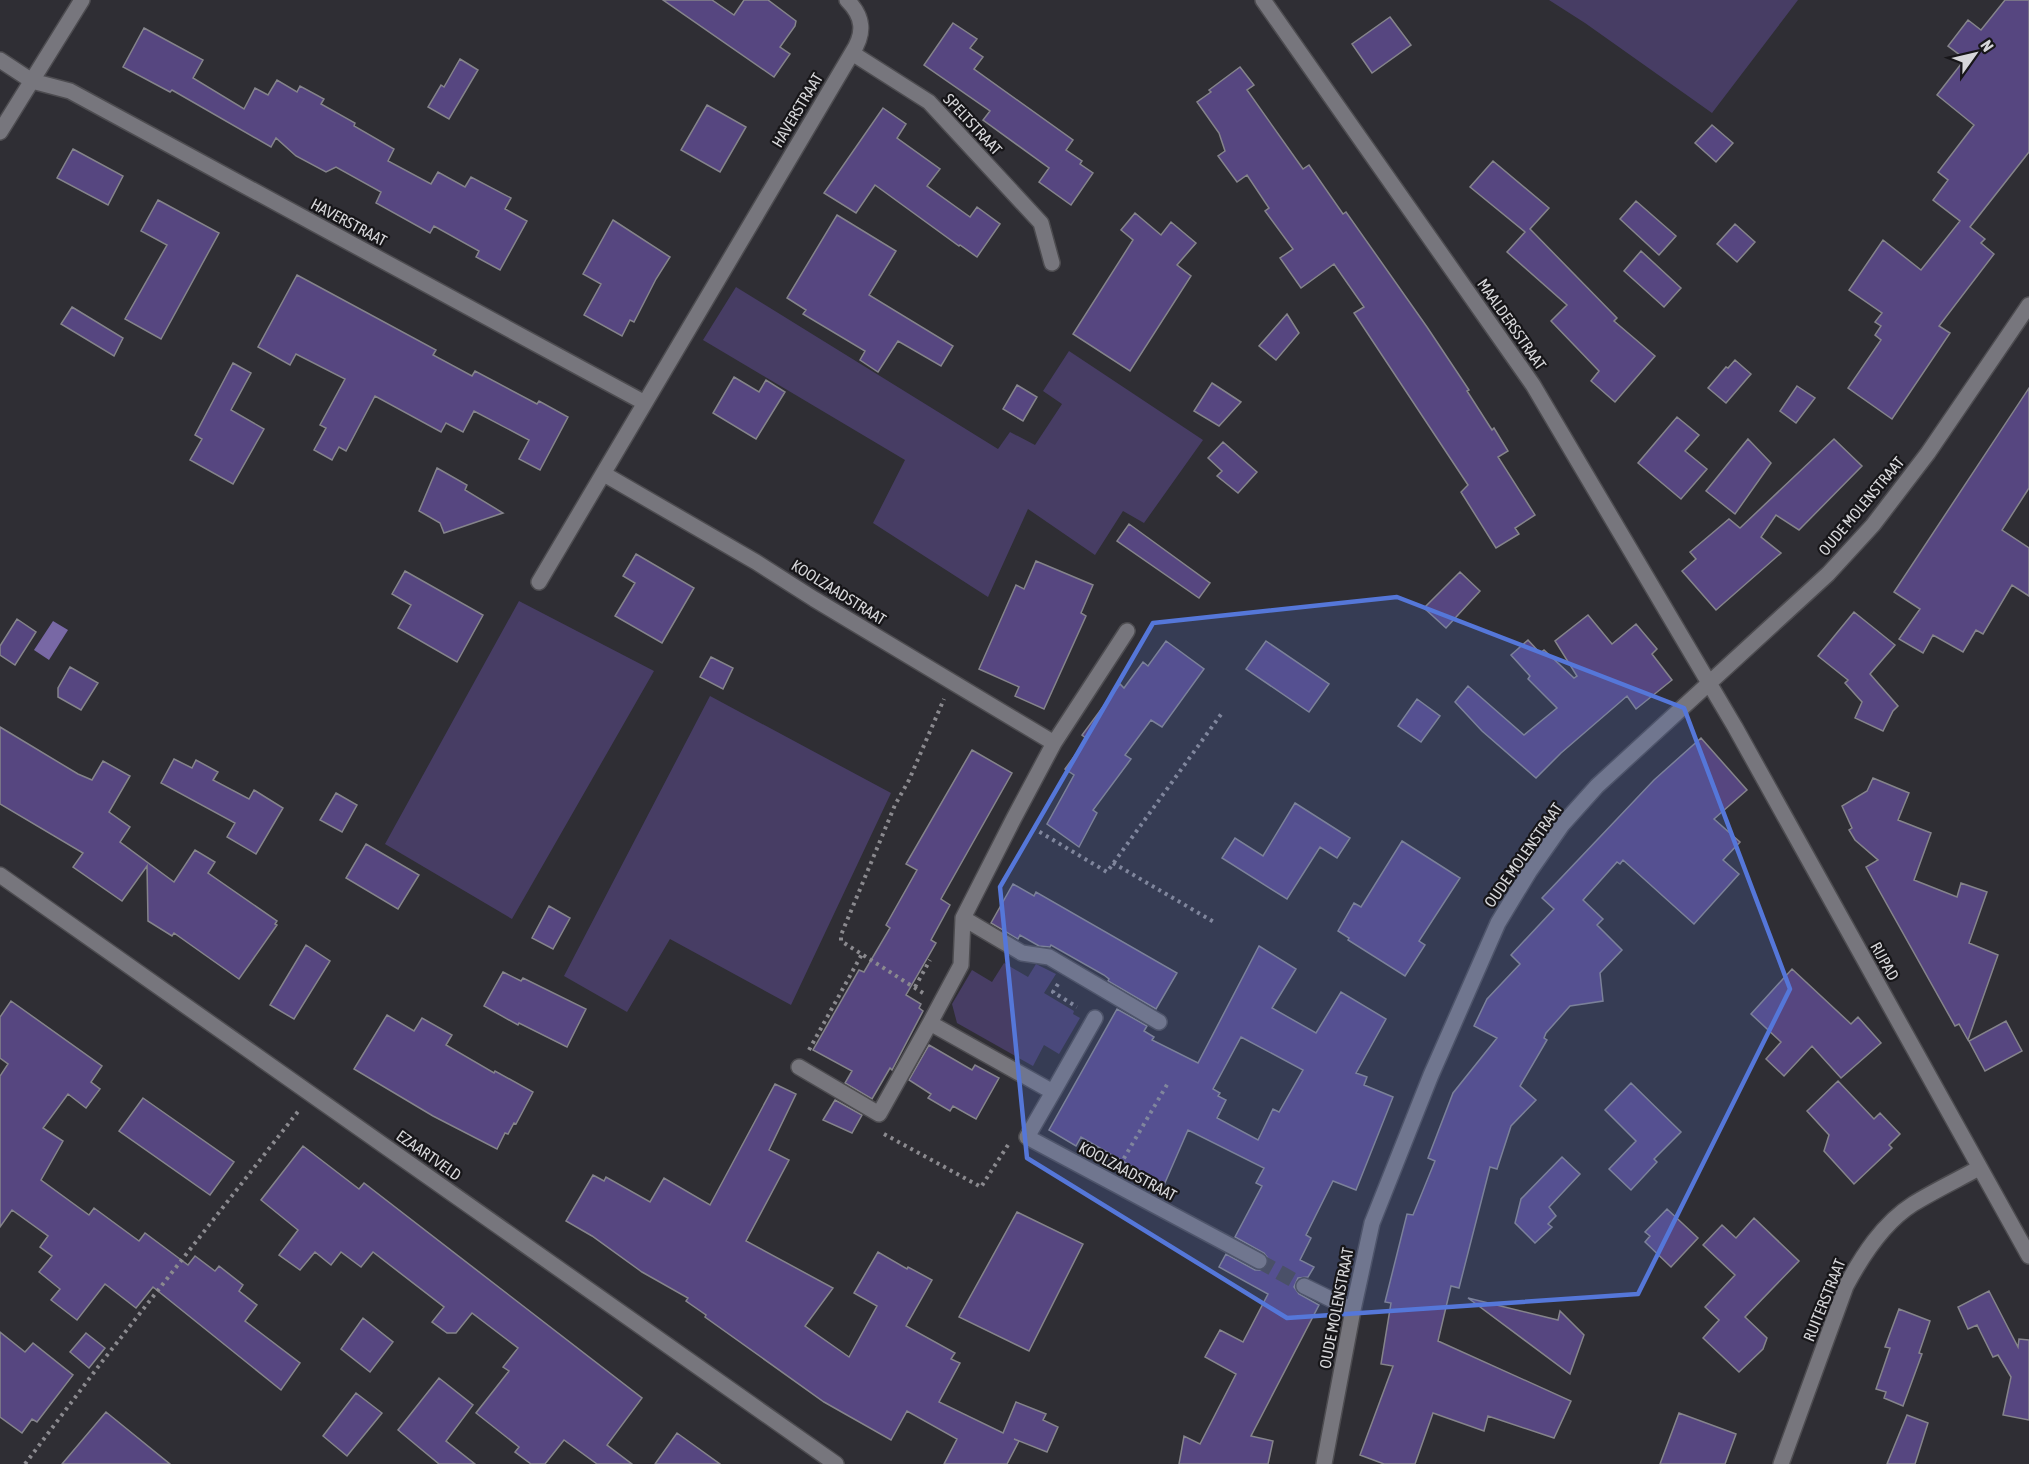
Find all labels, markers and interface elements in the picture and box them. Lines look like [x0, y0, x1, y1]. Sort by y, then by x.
north arrow [1945, 24, 2005, 84]
text: N [1977, 37, 1998, 55]
street label: HAVERSTRAAT [768, 70, 826, 150]
street label: SPELTSTRAAT [940, 90, 1006, 158]
street label: HAVERSTRAAT [308, 195, 390, 249]
street label: MAALDERSSTRAAT [1474, 275, 1550, 373]
street label: OUDE MOLENSTRAAT [1815, 453, 1907, 559]
street label: KOOLZAADSTRAAT [788, 556, 890, 628]
street label: OUDE MOLENSTRAAT [1480, 799, 1566, 911]
street label: RIJPAD [1867, 939, 1903, 983]
street label: EZAARTVELD [393, 1126, 465, 1184]
street label: KOOLZAADSTRAAT [1076, 1138, 1180, 1204]
street label: OUDE MOLENSTRAAT [1315, 1246, 1357, 1370]
street label: RUITERSTRAAT [1799, 1256, 1849, 1344]

